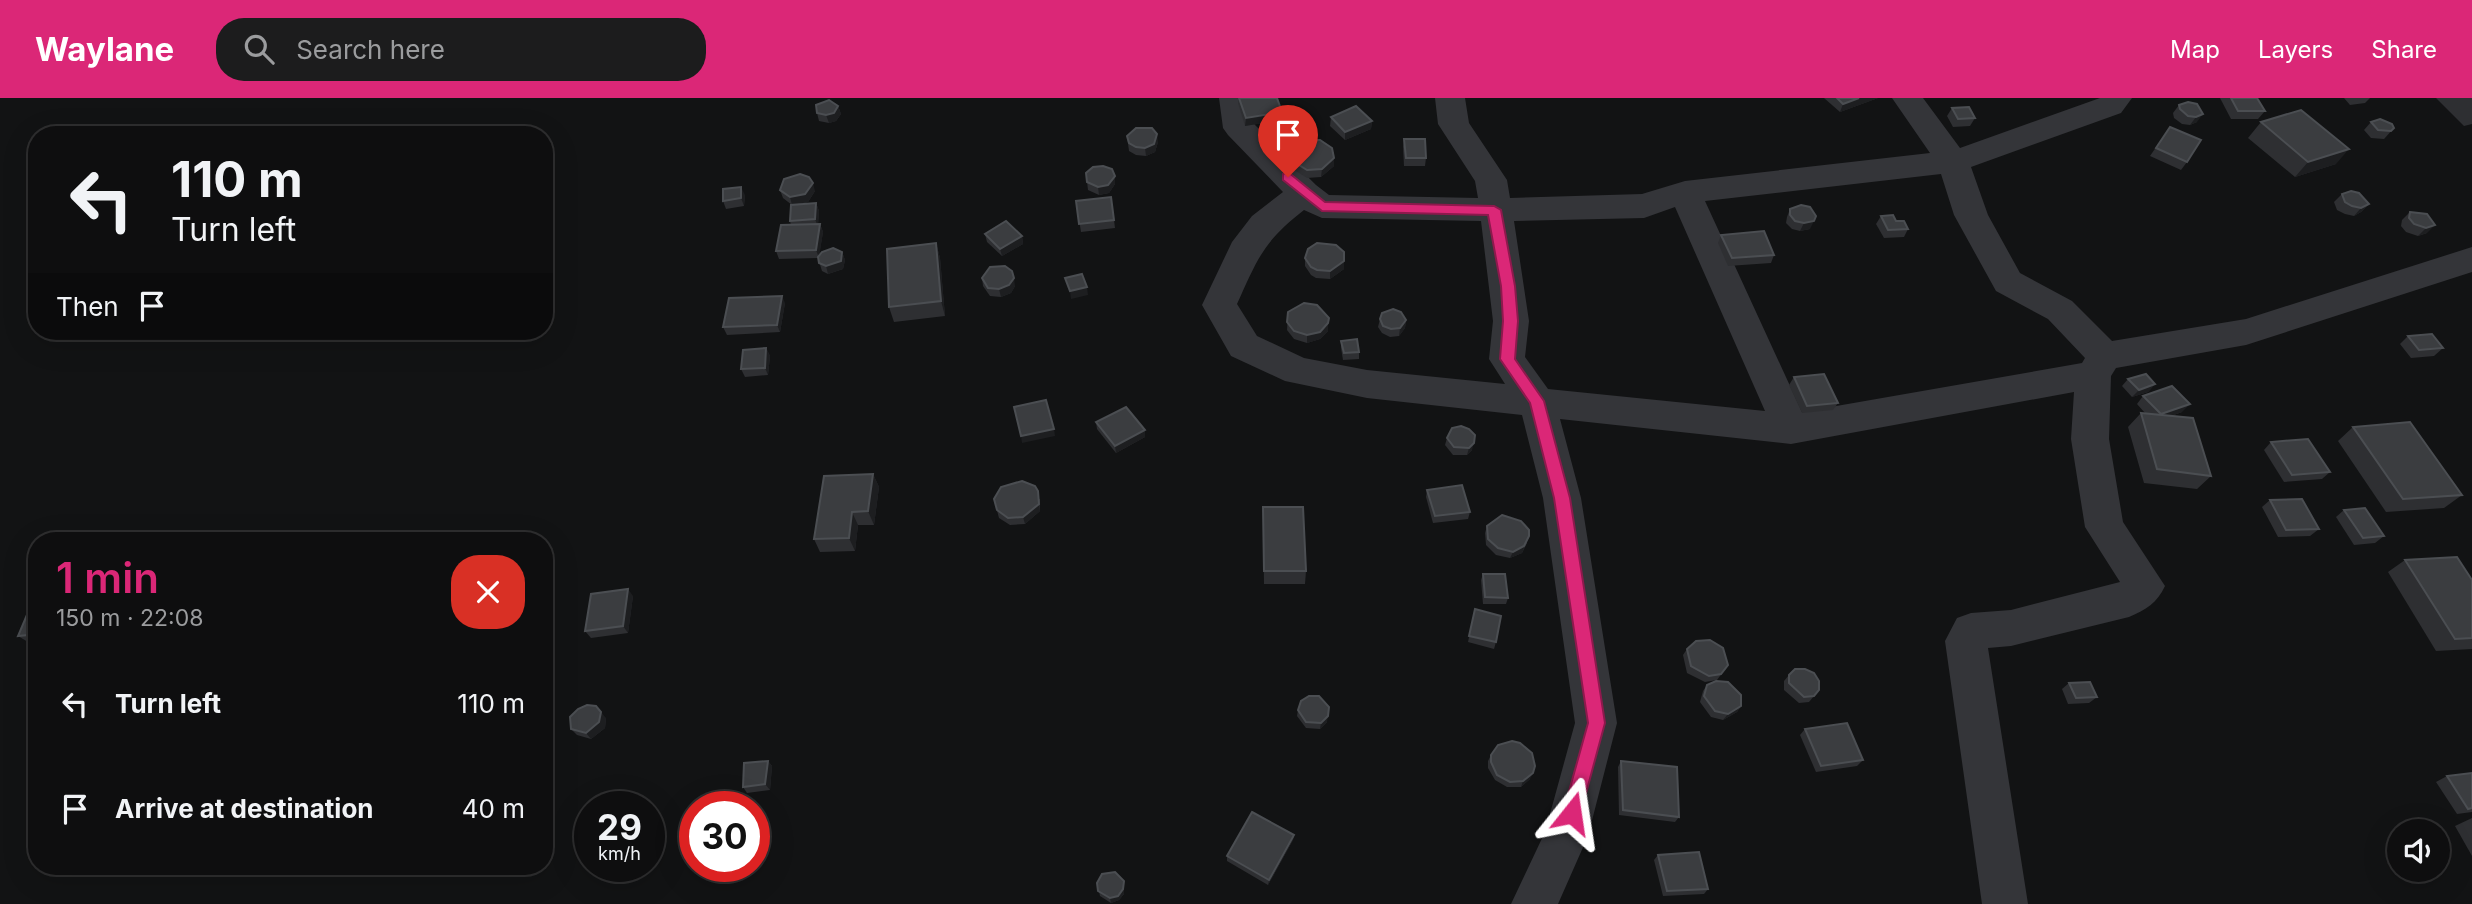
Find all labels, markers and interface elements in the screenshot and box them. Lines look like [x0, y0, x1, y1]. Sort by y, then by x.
search box [216, 18, 706, 81]
text: Waylane [35, 29, 174, 69]
icon: search [240, 30, 278, 68]
text: Search here [296, 34, 445, 65]
text: Map [2170, 35, 2220, 64]
text: Layers [2258, 35, 2333, 64]
text: Share [2371, 35, 2437, 64]
pin [1258, 105, 1318, 177]
icon: arrive [1269, 116, 1307, 154]
text: 110 m [171, 150, 303, 209]
icon: left [56, 154, 147, 245]
text: Turn left [171, 210, 296, 249]
icon: arrive [133, 287, 171, 325]
text: Then [56, 291, 119, 322]
text: 1 min [56, 552, 159, 603]
button: close [451, 555, 525, 629]
text: 150 m · 22:08 [56, 604, 203, 632]
icon: left [56, 685, 94, 723]
text: Turn left [115, 688, 221, 719]
text: 110 m [457, 688, 525, 719]
position arrow [1535, 776, 1609, 850]
icon: arrive [56, 790, 94, 828]
speed limit sign: 30 [679, 791, 770, 882]
text: Arrive at destination [115, 793, 374, 824]
text: 40 m [462, 793, 525, 824]
text: 29 [597, 806, 642, 848]
map controls [2387, 819, 2450, 882]
button: sound [2387, 819, 2450, 882]
text: km/h [598, 843, 641, 864]

